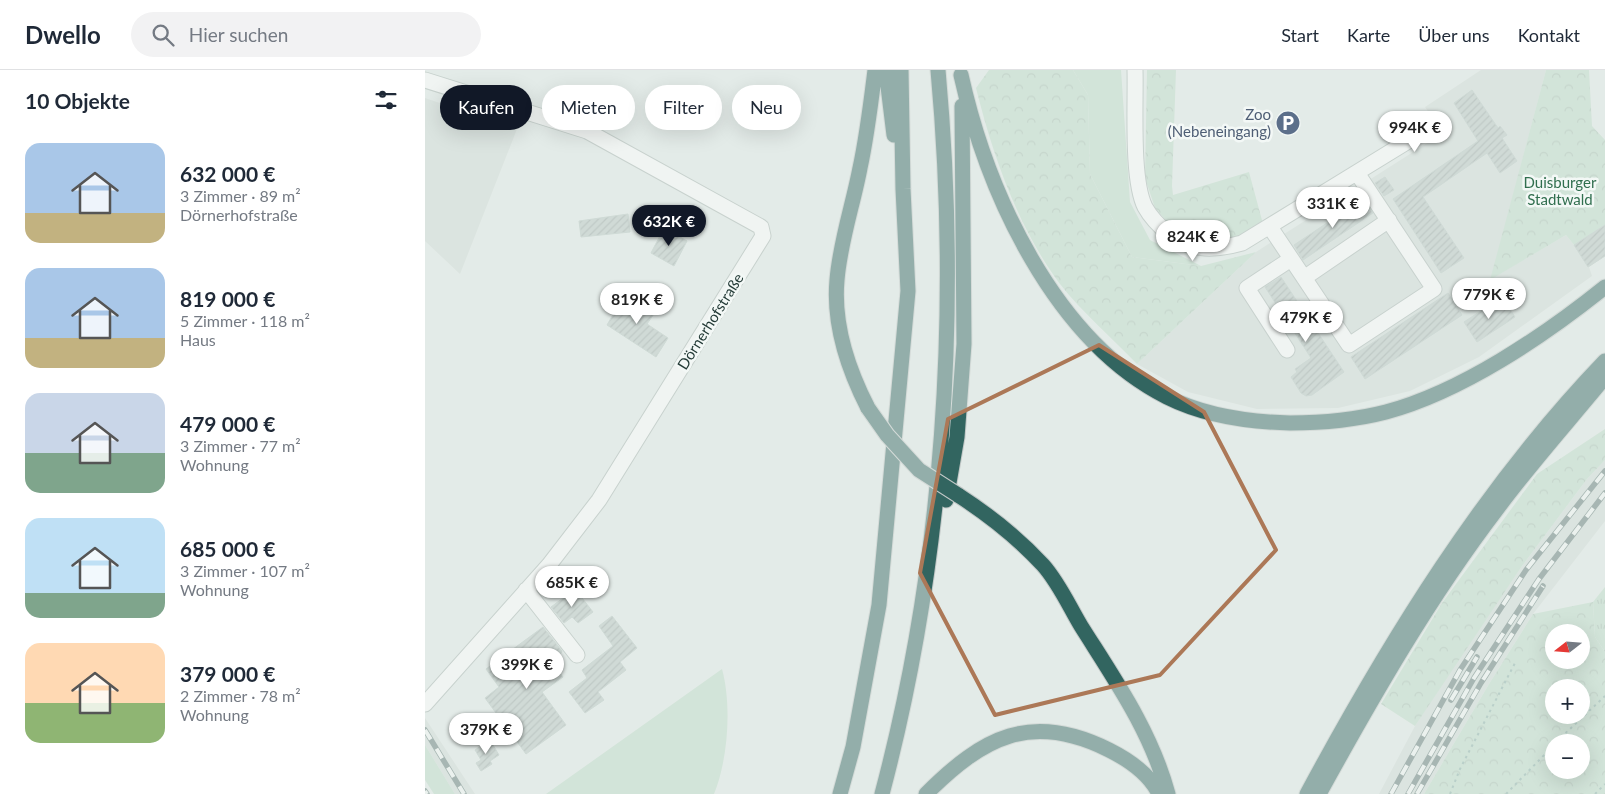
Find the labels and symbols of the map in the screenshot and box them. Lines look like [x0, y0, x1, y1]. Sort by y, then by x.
place label: Zoo (Nebeneingang) [1168, 105, 1271, 140]
parking icon: Zoo (Nebeneingang) [1275, 110, 1301, 136]
pin: 994K € [1374, 111, 1456, 153]
park label: Duisburger Stadtwald [1524, 173, 1597, 208]
pin: 331K € [1292, 186, 1374, 229]
pin: 632K € [628, 204, 710, 247]
pin: 824K € [1152, 220, 1234, 262]
street label: Dörnerhofstraße [673, 269, 747, 373]
pin: 779K € [1448, 278, 1530, 320]
pin: 819K € [596, 282, 678, 325]
pin: 479K € [1265, 300, 1347, 343]
pin: 685K € [531, 566, 613, 608]
north arrow [1545, 624, 1590, 669]
pin: 399K € [486, 648, 568, 690]
pin: 379K € [445, 712, 527, 755]

